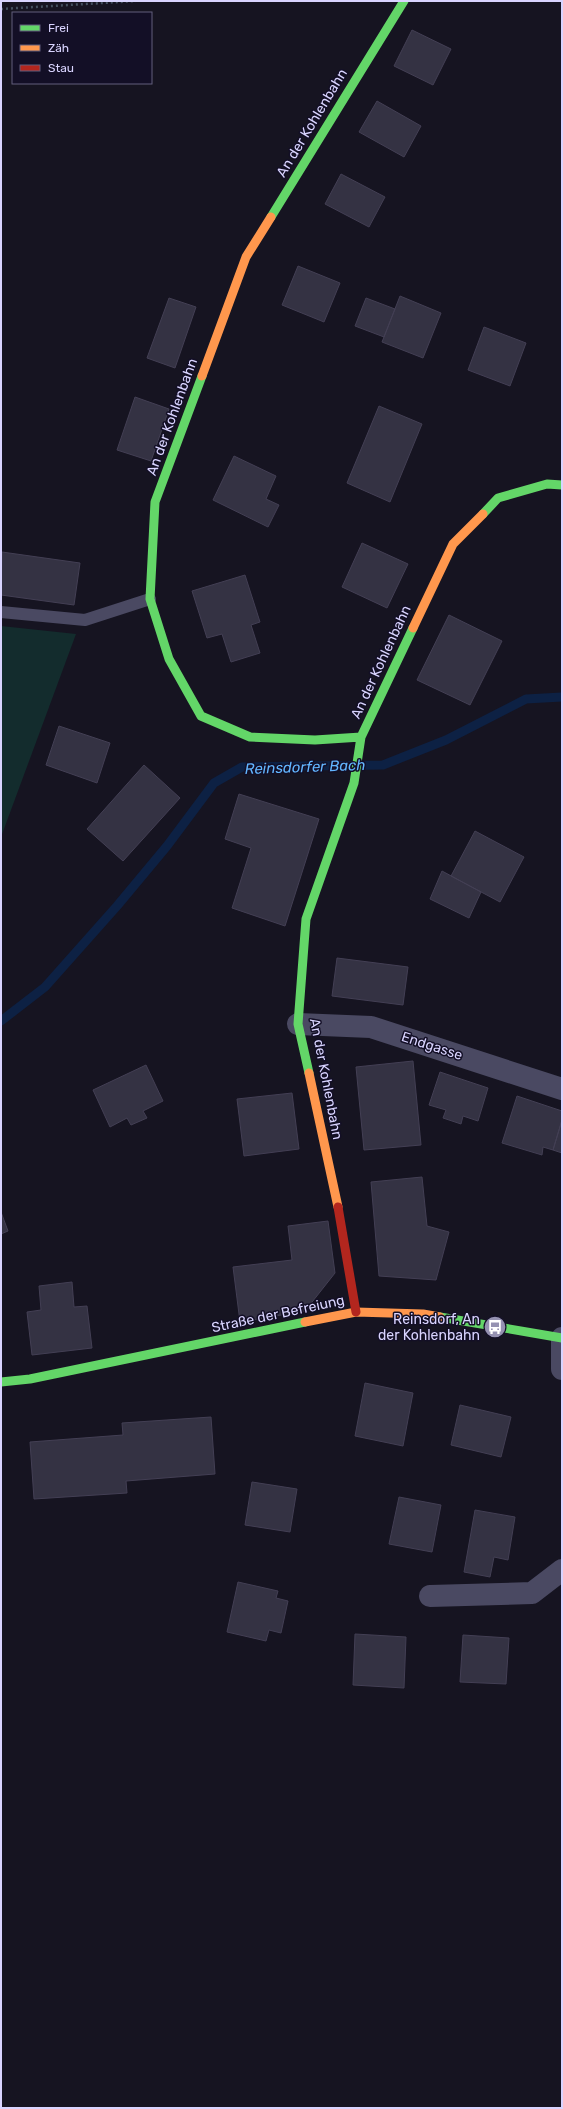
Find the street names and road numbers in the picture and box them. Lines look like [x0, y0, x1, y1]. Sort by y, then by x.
street label: An der Kohlenbahn [273, 66, 351, 180]
street label: An der Kohlenbahn [143, 356, 201, 478]
street label: An der Kohlenbahn [347, 603, 415, 721]
street label: An der Kohlenbahn [306, 1017, 346, 1141]
street label: Endgasse [399, 1028, 465, 1064]
street label: Straße der Befreiung [210, 1292, 346, 1336]

